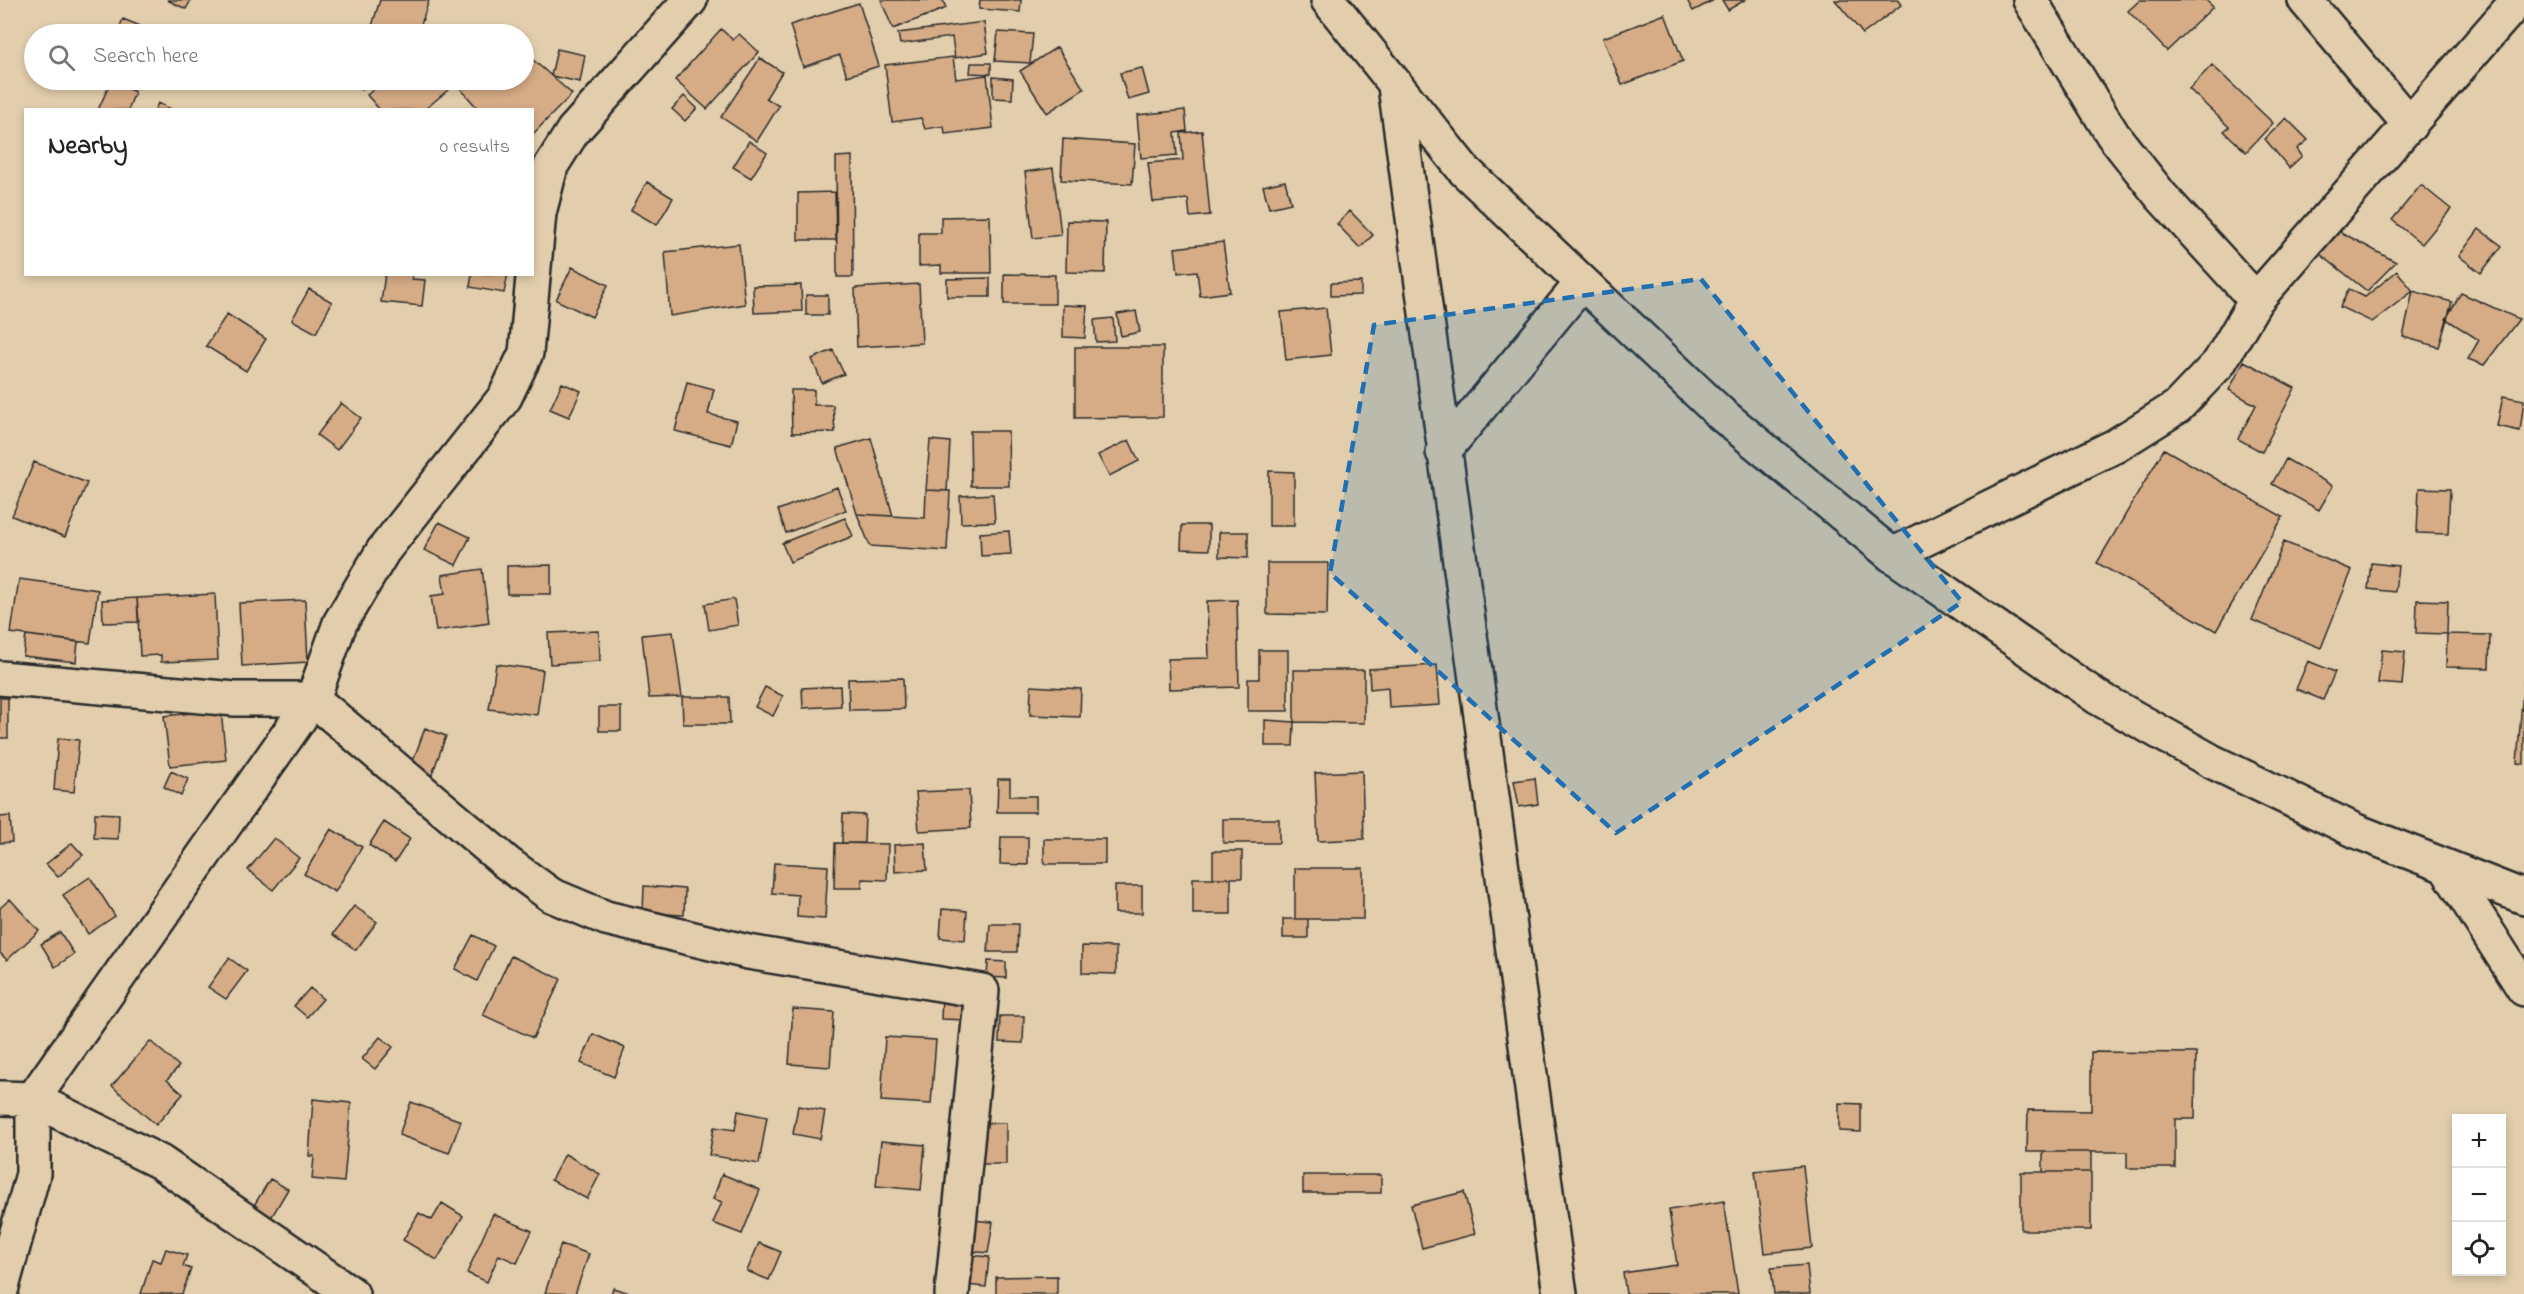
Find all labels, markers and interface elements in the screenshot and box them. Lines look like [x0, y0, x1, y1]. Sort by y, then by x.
search box [24, 24, 534, 90]
icon: search [45, 41, 78, 74]
text: Search here [93, 41, 198, 73]
text: Nearby [48, 128, 127, 166]
text: 0 results [439, 133, 510, 162]
map controls [2452, 1114, 2506, 1276]
button: + [2452, 1114, 2506, 1168]
button: − [2452, 1168, 2506, 1222]
button: locate [2452, 1222, 2506, 1276]

